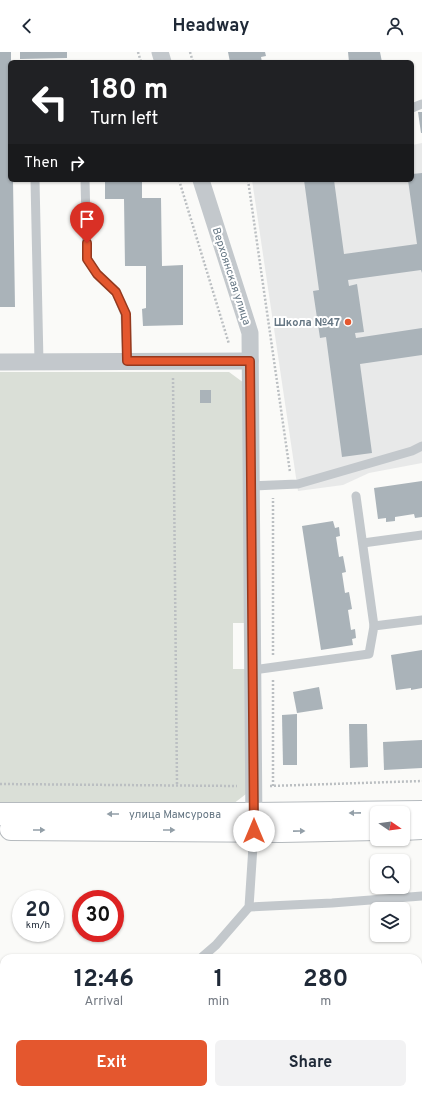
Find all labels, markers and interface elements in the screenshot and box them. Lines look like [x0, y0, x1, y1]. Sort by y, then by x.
icon: back [16, 15, 38, 37]
text: Headway [173, 15, 249, 38]
icon: person [384, 15, 406, 37]
text: 180 m [90, 73, 168, 109]
icon: left [24, 76, 76, 128]
text: Turn left [90, 108, 158, 131]
icon: right [66, 152, 88, 174]
text: Then [24, 154, 58, 173]
pin [70, 202, 104, 243]
icon: arrive [76, 208, 98, 230]
street label: Верхоянская улица [209, 226, 254, 327]
place label: Школа №47 [274, 316, 340, 330]
marker: Школа №47 [343, 317, 353, 327]
north arrow [370, 806, 410, 846]
map controls [370, 806, 410, 942]
street label: улица Мамсурова [129, 808, 221, 822]
position arrow [233, 810, 275, 852]
one-way arrow [348, 810, 361, 816]
one-way arrow [106, 811, 119, 817]
one-way arrow [33, 826, 45, 833]
one-way arrow [163, 827, 176, 833]
one-way arrow [293, 828, 306, 834]
button: search [370, 854, 410, 894]
speed limit sign: 30 [72, 890, 124, 942]
text: 20 [25, 898, 51, 924]
button: layers [370, 902, 410, 942]
text: km/h [26, 919, 50, 932]
text: 12:46 [74, 965, 134, 995]
text: 1 [214, 965, 223, 995]
text: 280 [303, 965, 348, 995]
text: Arrival [84, 994, 123, 1010]
text: min [208, 994, 229, 1010]
text: m [320, 994, 331, 1010]
button: Exit [16, 1040, 207, 1086]
button: Share [215, 1040, 406, 1086]

